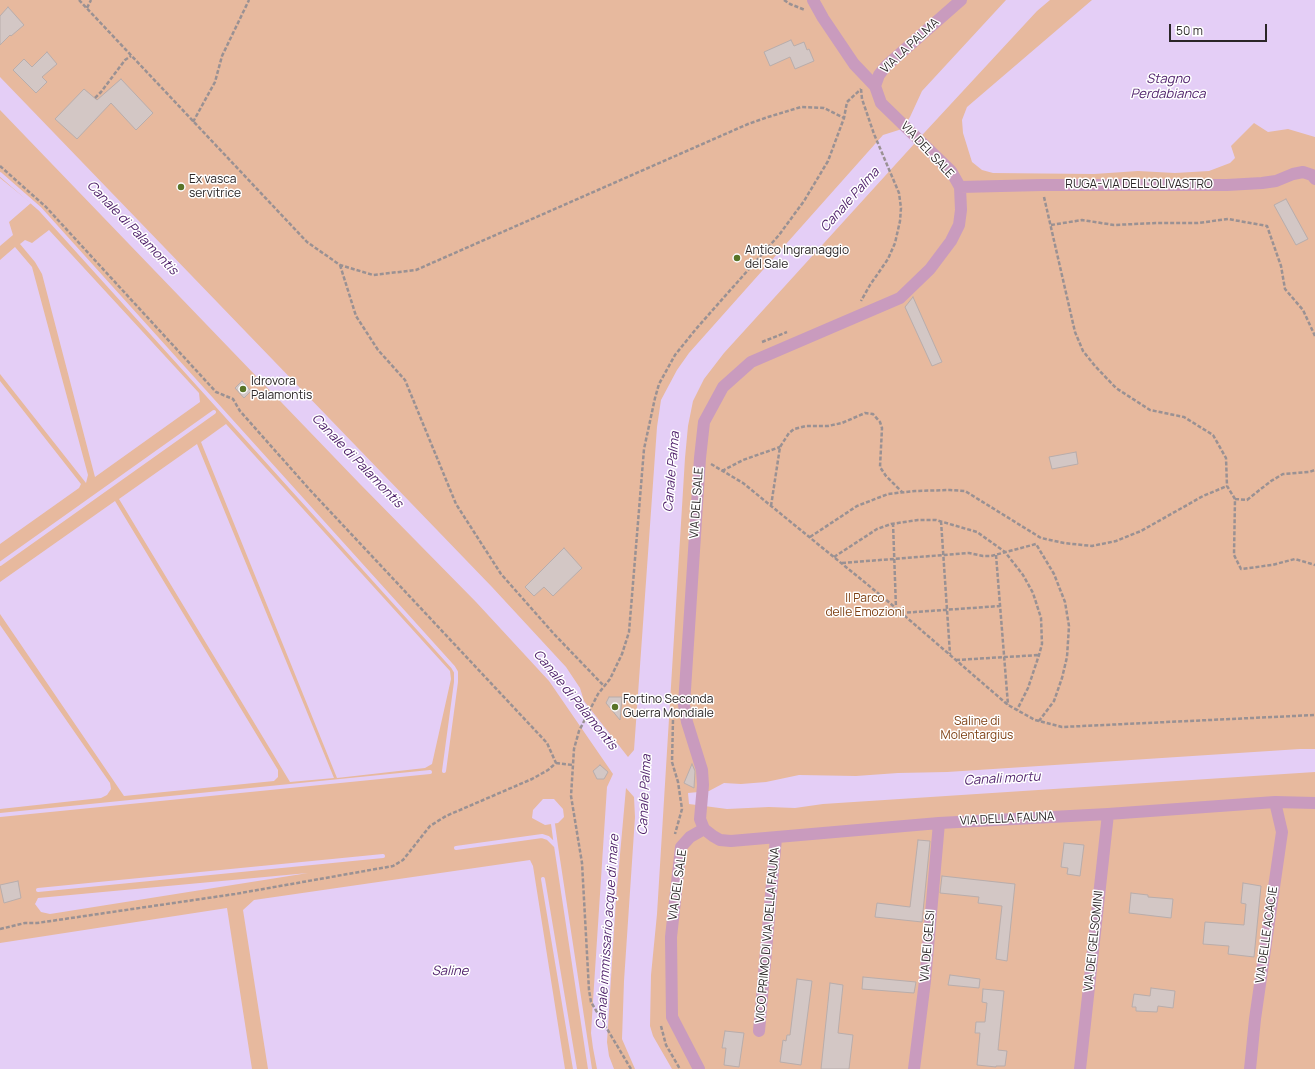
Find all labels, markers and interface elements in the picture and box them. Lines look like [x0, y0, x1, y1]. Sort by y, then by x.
street label: VIA LA PALMA [878, 15, 942, 77]
scale bar [1171, 16, 1269, 42]
text: 50 m [1176, 22, 1203, 39]
water label: Stagno Perdabianca [1131, 71, 1205, 102]
street label: VIA DEL SALE [897, 119, 957, 181]
water label: Canale Palma [817, 165, 883, 235]
place label: Ex vasca servitrice [189, 173, 241, 201]
water label: Canale di Palamontis [83, 178, 181, 278]
street label: RUGA-VIA DELL'OLIVASTRO [1065, 178, 1213, 192]
marker: Ex vasca servitrice [176, 182, 186, 192]
place label: Antico Ingranaggio del Sale [745, 244, 849, 272]
marker: Antico Ingranaggio del Sale [732, 253, 742, 263]
place label: Idrovora Palamontis [251, 375, 312, 403]
marker: Idrovora Palamontis [238, 384, 248, 394]
water label: Canale di Palamontis [308, 411, 406, 511]
water label: Canale Palma [661, 431, 683, 513]
street label: VIA DEL SALE [687, 467, 707, 539]
park label: Il Parco delle Emozioni [825, 592, 905, 620]
water label: Canale di Palamontis [530, 647, 620, 753]
place label: Fortino Seconda Guerra Mondiale [623, 693, 714, 721]
marker: Fortino Seconda Guerra Mondiale [610, 702, 620, 712]
park label: Saline di Molentargius [941, 715, 1013, 743]
water label: Canale Palma [635, 754, 655, 836]
water label: Canali mortu [963, 769, 1041, 789]
street label: VIA DELLA FAUNA [959, 809, 1055, 829]
water label: Canale immissario acque di mare [593, 834, 623, 1030]
street label: VICO PRIMO DI VIA DELLA FAUNA [753, 846, 783, 1024]
street label: VIA DEL SALE [666, 849, 690, 921]
street label: VIA DELLE ACACIE [1253, 886, 1281, 984]
street label: VIA DEI GELSOMINI [1082, 890, 1106, 992]
street label: VIA DEI GELSI [918, 910, 938, 982]
water label: Saline [432, 963, 468, 979]

